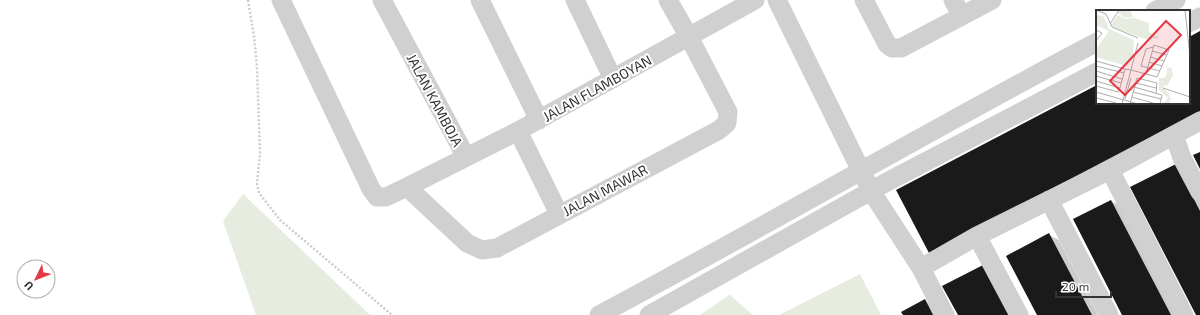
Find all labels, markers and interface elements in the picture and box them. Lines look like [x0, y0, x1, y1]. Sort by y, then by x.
inset map [1096, 10, 1190, 104]
street label: JALAN KAMBOJA [403, 51, 467, 150]
street label: JALAN FLAMBOYAN [540, 51, 654, 125]
street label: JALAN MAWAR [560, 160, 651, 219]
north arrow [16, 259, 56, 299]
scale bar [1056, 273, 1111, 299]
text: U [21, 279, 36, 293]
text: 20 m [1062, 279, 1089, 293]

